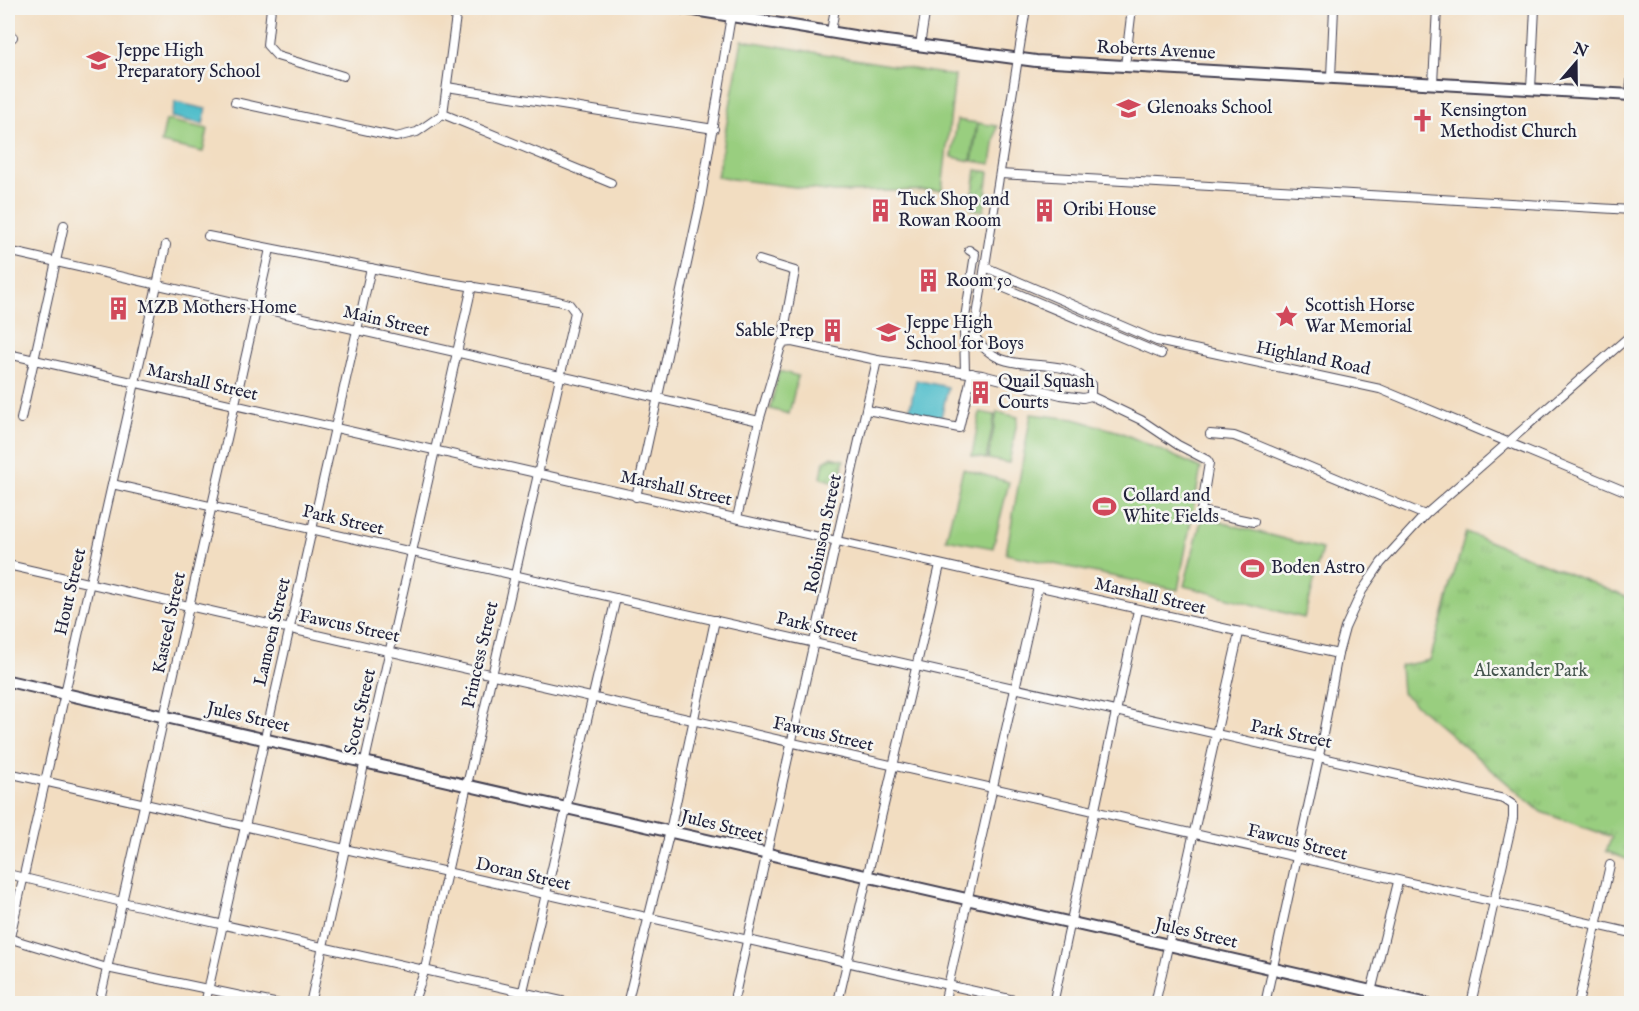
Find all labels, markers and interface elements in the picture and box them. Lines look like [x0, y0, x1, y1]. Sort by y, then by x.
north arrow [1546, 33, 1606, 93]
street label: Roberts Avenue [1096, 36, 1216, 66]
text: N [1570, 39, 1591, 63]
place label: Jeppe High Preparatory School [115, 40, 260, 84]
school or university icon: Jeppe High Preparatory School [86, 48, 112, 74]
school or university icon: Glenoaks School [1116, 95, 1142, 121]
place label: Glenoaks School [1147, 97, 1272, 120]
place label: Kensington Methodist Church [1440, 100, 1577, 144]
church icon: Kensington Methodist Church [1409, 108, 1435, 134]
place label: Tuck Shop and Rowan Room [898, 189, 1010, 233]
building icon: Tuck Shop and Rowan Room [867, 197, 893, 223]
building icon: Oribi House [1032, 197, 1058, 223]
place label: Oribi House [1063, 199, 1156, 222]
building icon: Room 50 [915, 268, 941, 294]
place label: Room 50 [946, 270, 1012, 293]
building icon: MZB Mothers Home [106, 295, 132, 321]
place label: Scottish Horse War Memorial [1305, 295, 1415, 339]
place label: MZB Mothers Home [137, 297, 297, 320]
street label: Main Street [341, 301, 431, 343]
place icon: Scottish Horse War Memorial [1274, 303, 1300, 329]
place label: Jeppe High School for Boys [904, 312, 1024, 356]
building icon: Sable Prep [819, 318, 845, 344]
place label: Sable Prep [735, 320, 814, 343]
school or university icon: Jeppe High School for Boys [875, 320, 901, 346]
street label: Highland Road [1254, 337, 1373, 381]
street label: Marshall Street [144, 359, 260, 407]
place label: Quail Squash Courts [998, 371, 1095, 415]
building icon: Quail Squash Courts [967, 379, 993, 405]
street label: Marshall Street [618, 466, 734, 512]
street label: Robinson Street [800, 472, 848, 596]
place label: Collard and White Fields [1123, 485, 1219, 529]
sports icon: Collard and White Fields [1092, 493, 1118, 519]
street label: Park Street [300, 500, 386, 542]
street label: Hout Street [50, 546, 92, 638]
sports icon: Boden Astro [1240, 555, 1266, 581]
place label: Boden Astro [1271, 557, 1365, 580]
street label: Kasteel Street [148, 570, 192, 676]
street label: Marshall Street [1092, 573, 1208, 621]
street label: Lamoen Street [249, 576, 297, 688]
street label: Princess Street [458, 599, 504, 711]
street label: Fawcus Street [296, 605, 402, 649]
street label: Park Street [774, 607, 860, 649]
park label: Alexander Park [1473, 660, 1588, 683]
street label: Scott Street [340, 667, 382, 757]
street label: Jules Street [202, 697, 292, 739]
street label: Fawcus Street [770, 712, 876, 758]
street label: Park Street [1248, 715, 1334, 755]
street label: Jules Street [676, 805, 766, 848]
street label: Fawcus Street [1244, 819, 1350, 867]
street label: Doran Street [473, 853, 573, 897]
street label: Jules Street [1150, 913, 1240, 955]

